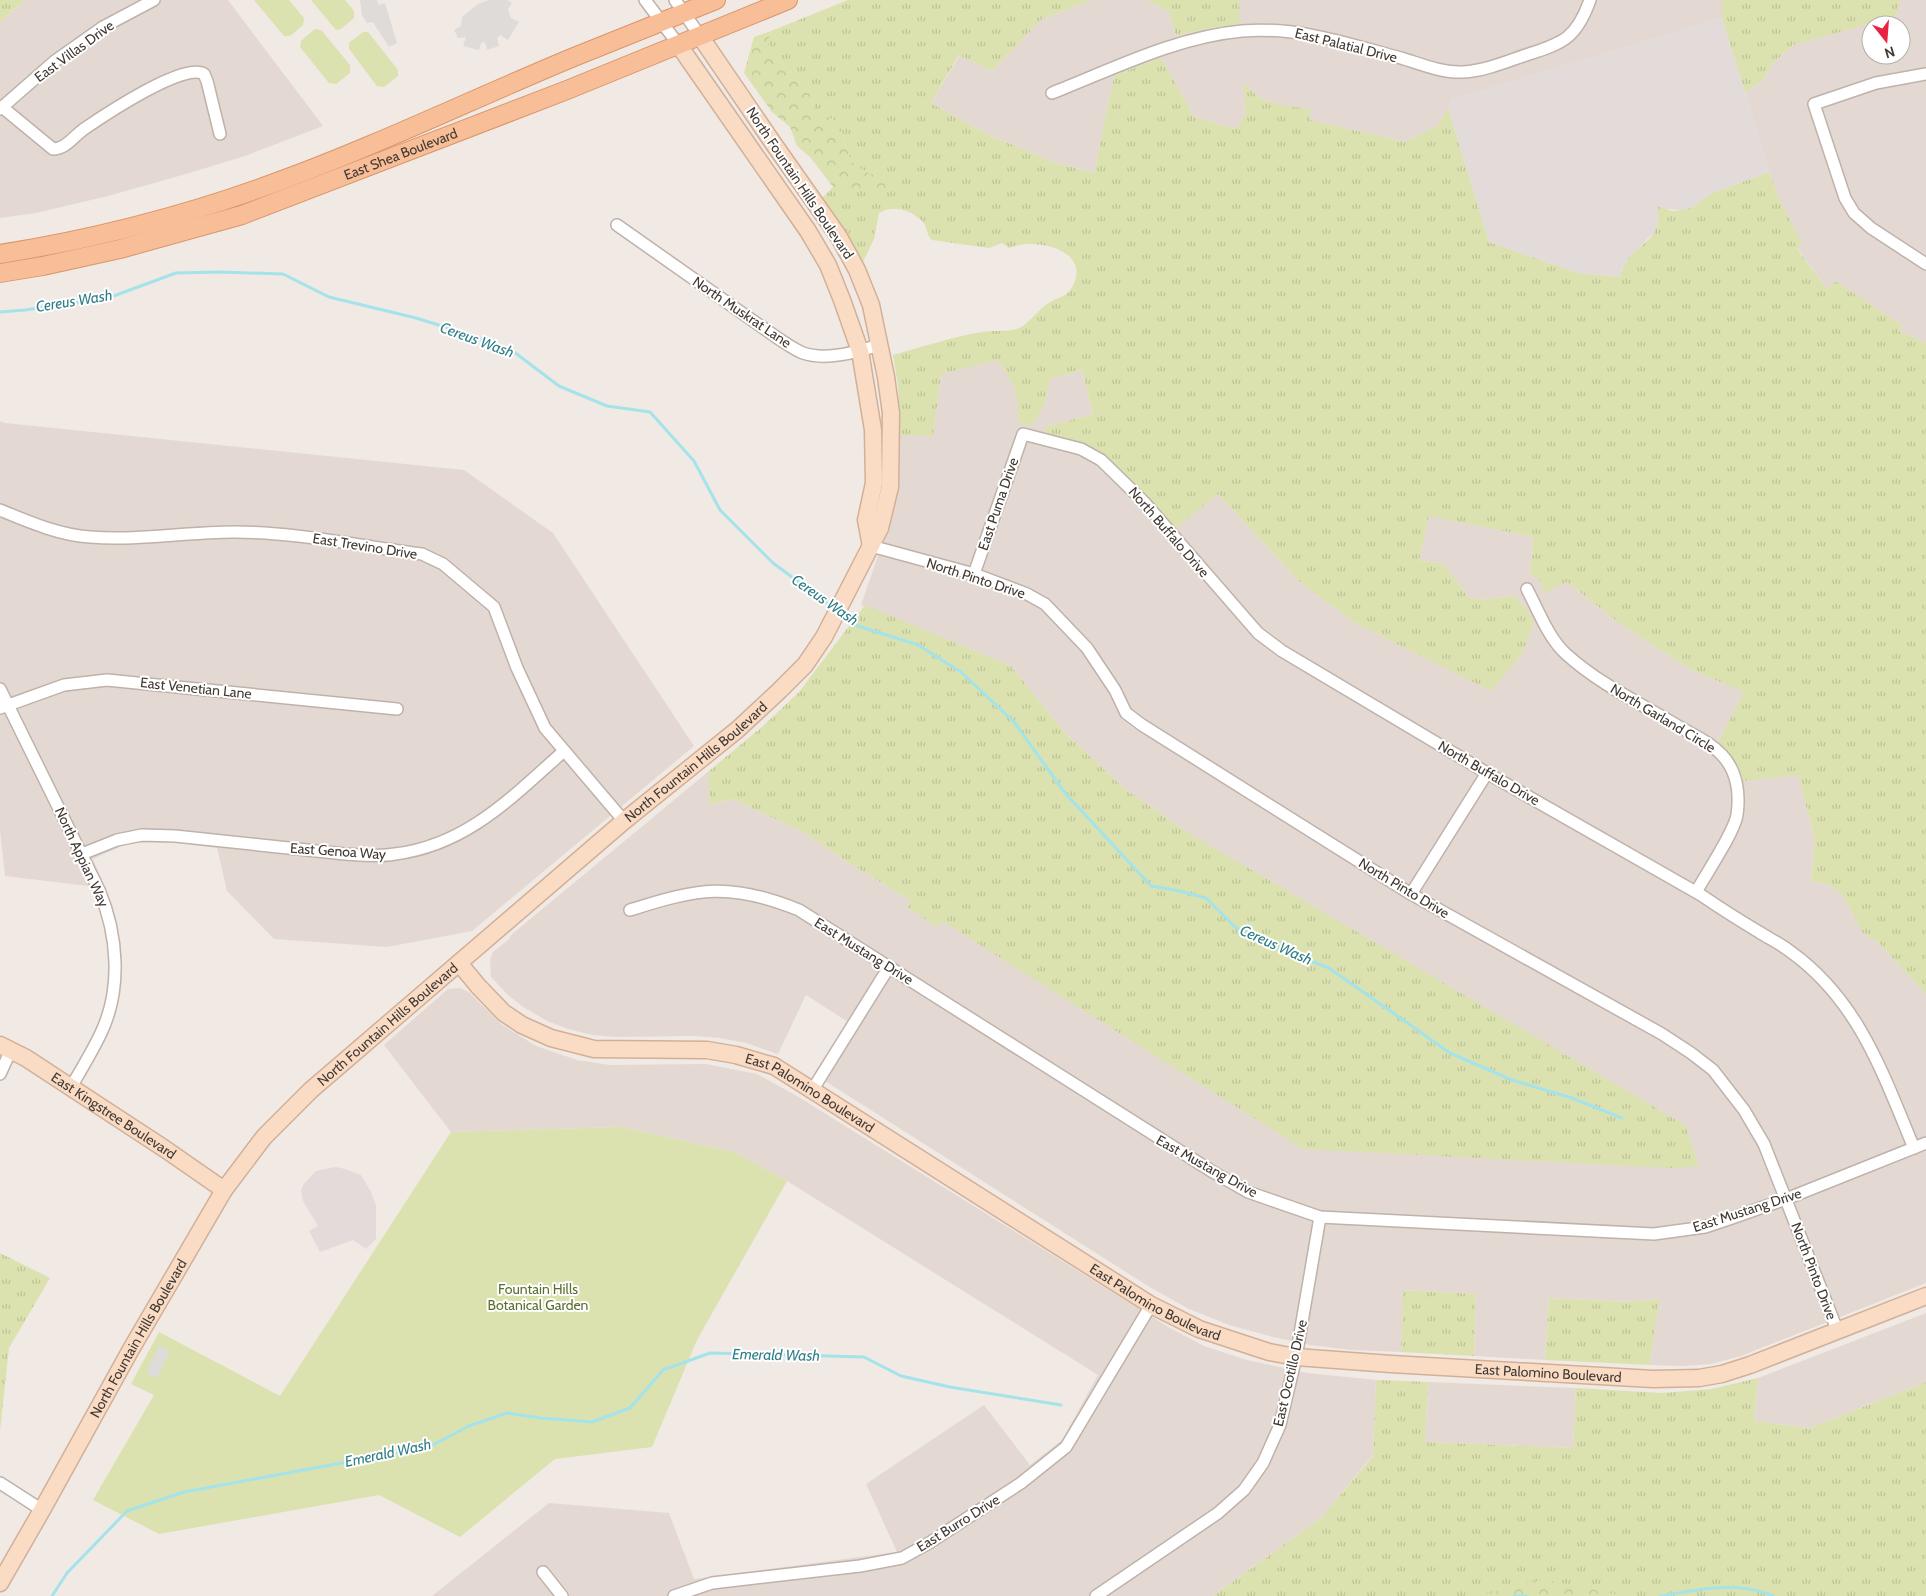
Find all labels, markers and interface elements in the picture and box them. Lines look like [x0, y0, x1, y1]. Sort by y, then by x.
north arrow [1861, 15, 1911, 65]
street label: East Villas Drive [31, 16, 117, 86]
street label: East Palatial Drive [1293, 24, 1399, 66]
text: N [1882, 42, 1897, 62]
street label: North Fountain Hills Boulevard [742, 104, 858, 262]
street label: East Shea Boulevard [341, 124, 460, 184]
street label: North Muskrat Lane [689, 272, 795, 352]
water label: Cereus Wash [34, 286, 114, 316]
water label: Cereus Wash [438, 318, 516, 362]
street label: East Puma Drive [974, 455, 1022, 553]
street label: North Buffalo Drive [1125, 483, 1213, 581]
street label: East Trevino Drive [311, 529, 419, 563]
street label: North Pinto Drive [924, 554, 1028, 602]
water label: Cereus Wash [788, 571, 862, 629]
street label: East Venetian Lane [139, 673, 253, 703]
street label: North Garland Circle [1607, 679, 1719, 757]
street label: North Fountain Hills Boulevard [621, 698, 771, 826]
street label: North Buffalo Drive [1435, 737, 1543, 809]
street label: North Appian Way [51, 804, 113, 910]
street label: East Genoa Way [289, 839, 387, 863]
street label: North Pinto Drive [1355, 854, 1453, 922]
street label: East Mustang Drive [811, 913, 917, 989]
water label: Cereus Wash [1237, 921, 1315, 969]
street label: North Fountain Hills Boulevard [313, 959, 461, 1090]
street label: East Palomino Boulevard [743, 1049, 878, 1136]
street label: East Kingstree Boulevard [48, 1068, 180, 1163]
street label: East Mustang Drive [1153, 1131, 1261, 1201]
street label: East Mustang Drive [1690, 1184, 1804, 1236]
street label: North Pinto Drive [1787, 1220, 1841, 1322]
street label: North Fountain Hills Boulevard [86, 1256, 191, 1421]
street label: East Palomino Boulevard [1086, 1259, 1223, 1345]
park label: Fountain Hills Botanical Garden [488, 1280, 589, 1314]
street label: East Ocotillo Drive [1269, 1318, 1311, 1428]
water label: Emerald Wash [732, 1345, 820, 1365]
street label: East Palomino Boulevard [1474, 1360, 1622, 1386]
water label: Emerald Wash [343, 1435, 433, 1471]
street label: East Burro Drive [913, 1490, 1003, 1556]

